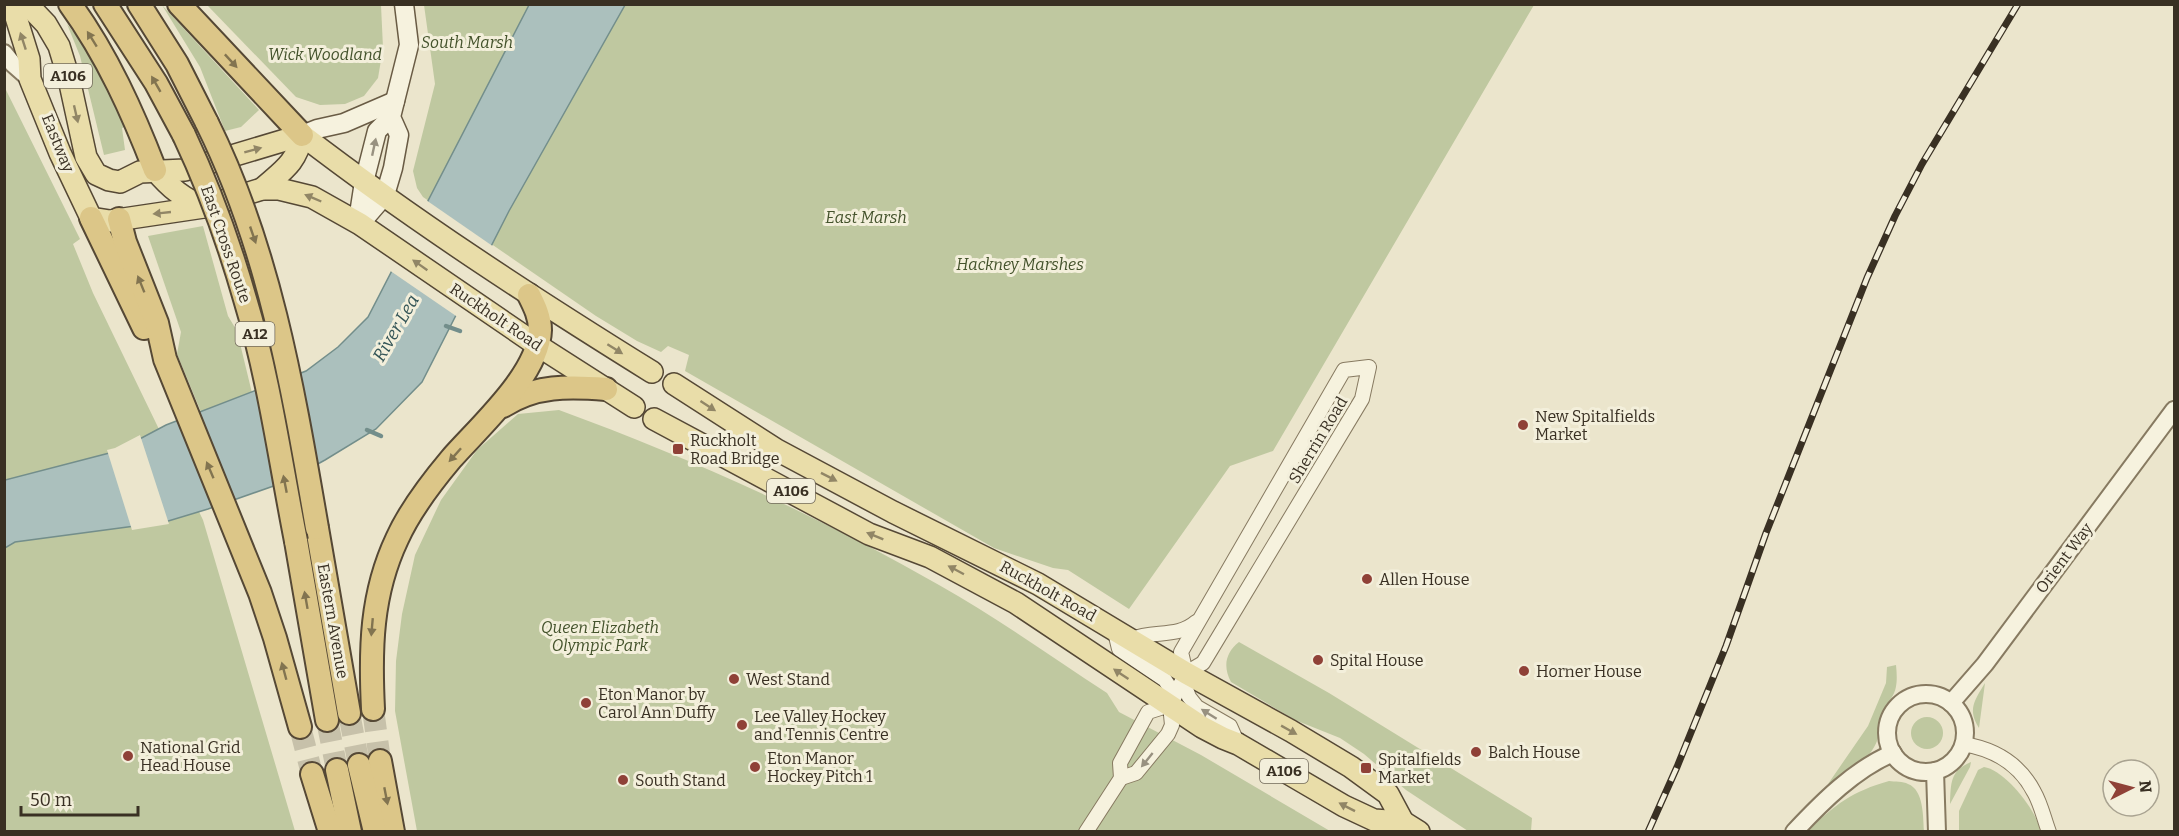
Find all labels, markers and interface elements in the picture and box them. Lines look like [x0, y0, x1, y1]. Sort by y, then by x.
one-way arrow [87, 31, 98, 47]
one-way arrow [18, 32, 27, 50]
park label: South Marsh [421, 33, 513, 52]
park label: Wick Woodland [268, 45, 382, 64]
one-way arrow [223, 53, 237, 67]
road number: A106 [44, 64, 92, 88]
one-way arrow [151, 76, 162, 92]
one-way arrow [72, 105, 82, 123]
street label: Eastway [38, 111, 78, 175]
one-way arrow [370, 137, 379, 156]
one-way arrow [244, 144, 262, 154]
street label: East Cross Route [197, 183, 255, 305]
one-way arrow [304, 193, 322, 203]
one-way arrow [152, 208, 171, 217]
park label: East Marsh [825, 208, 907, 227]
one-way arrow [249, 226, 258, 244]
park label: Hackney Marshes [956, 255, 1084, 274]
one-way arrow [412, 260, 428, 271]
one-way arrow [136, 274, 146, 292]
street label: Ruckholt Road [446, 279, 546, 355]
water label: River Lea [368, 291, 424, 365]
road number: A12 [236, 322, 274, 346]
one-way arrow [607, 344, 624, 355]
street label: Sherrin Road [1285, 393, 1352, 487]
one-way arrow [700, 400, 717, 411]
place label: New Spitalfields Market [1535, 407, 1655, 444]
marker: New Spitalfields Market [1516, 418, 1530, 432]
place label: Ruckholt Road Bridge [690, 431, 779, 468]
marker: Ruckholt Road Bridge [671, 442, 685, 456]
one-way arrow [448, 447, 462, 462]
one-way arrow [205, 460, 215, 478]
one-way arrow [820, 472, 837, 482]
one-way arrow [280, 474, 289, 493]
road number: A106 [767, 479, 815, 503]
street label: Orient Way [2031, 519, 2097, 597]
one-way arrow [866, 531, 884, 541]
street label: Ruckholt Road [996, 557, 1100, 626]
street label: Eastern Avenue [314, 562, 352, 680]
one-way arrow [947, 565, 964, 575]
place label: Allen House [1379, 570, 1469, 589]
marker: Allen House [1360, 572, 1374, 586]
one-way arrow [301, 591, 310, 610]
one-way arrow [367, 618, 377, 637]
park label: Queen Elizabeth Olympic Park [541, 618, 659, 655]
place label: Spital House [1330, 651, 1424, 670]
marker: Spital House [1311, 653, 1325, 667]
one-way arrow [279, 662, 288, 680]
place label: Horner House [1536, 662, 1642, 681]
marker: Horner House [1517, 664, 1531, 678]
one-way arrow [1113, 668, 1129, 680]
place label: West Stand [746, 670, 831, 689]
marker: West Stand [727, 672, 741, 686]
place label: Eton Manor by Carol Ann Duffy [598, 685, 716, 722]
marker: Eton Manor by Carol Ann Duffy [579, 696, 593, 710]
place label: Lee Valley Hockey and Tennis Centre [754, 707, 889, 744]
one-way arrow [1201, 708, 1217, 719]
marker: Lee Valley Hockey and Tennis Centre [735, 718, 749, 732]
one-way arrow [1281, 725, 1298, 735]
place label: National Grid Head House [140, 738, 241, 775]
place label: Balch House [1488, 743, 1580, 762]
marker: Balch House [1469, 745, 1483, 759]
marker: National Grid Head House [121, 749, 135, 763]
place label: Eton Manor Hockey Pitch 1 [767, 749, 873, 786]
place label: Spitalfields Market [1378, 750, 1461, 787]
one-way arrow [1141, 752, 1153, 767]
north arrow [2101, 758, 2161, 818]
road number: A106 [1260, 759, 1308, 783]
marker: Eton Manor Hockey Pitch 1 [748, 760, 762, 774]
marker: Spitalfields Market [1359, 761, 1373, 775]
place label: South Stand [635, 771, 726, 790]
marker: South Stand [616, 773, 630, 787]
scale bar [21, 779, 138, 817]
text: N [2135, 779, 2156, 794]
one-way arrow [382, 787, 391, 806]
text: 50 m [30, 789, 72, 811]
one-way arrow [1339, 802, 1356, 812]

